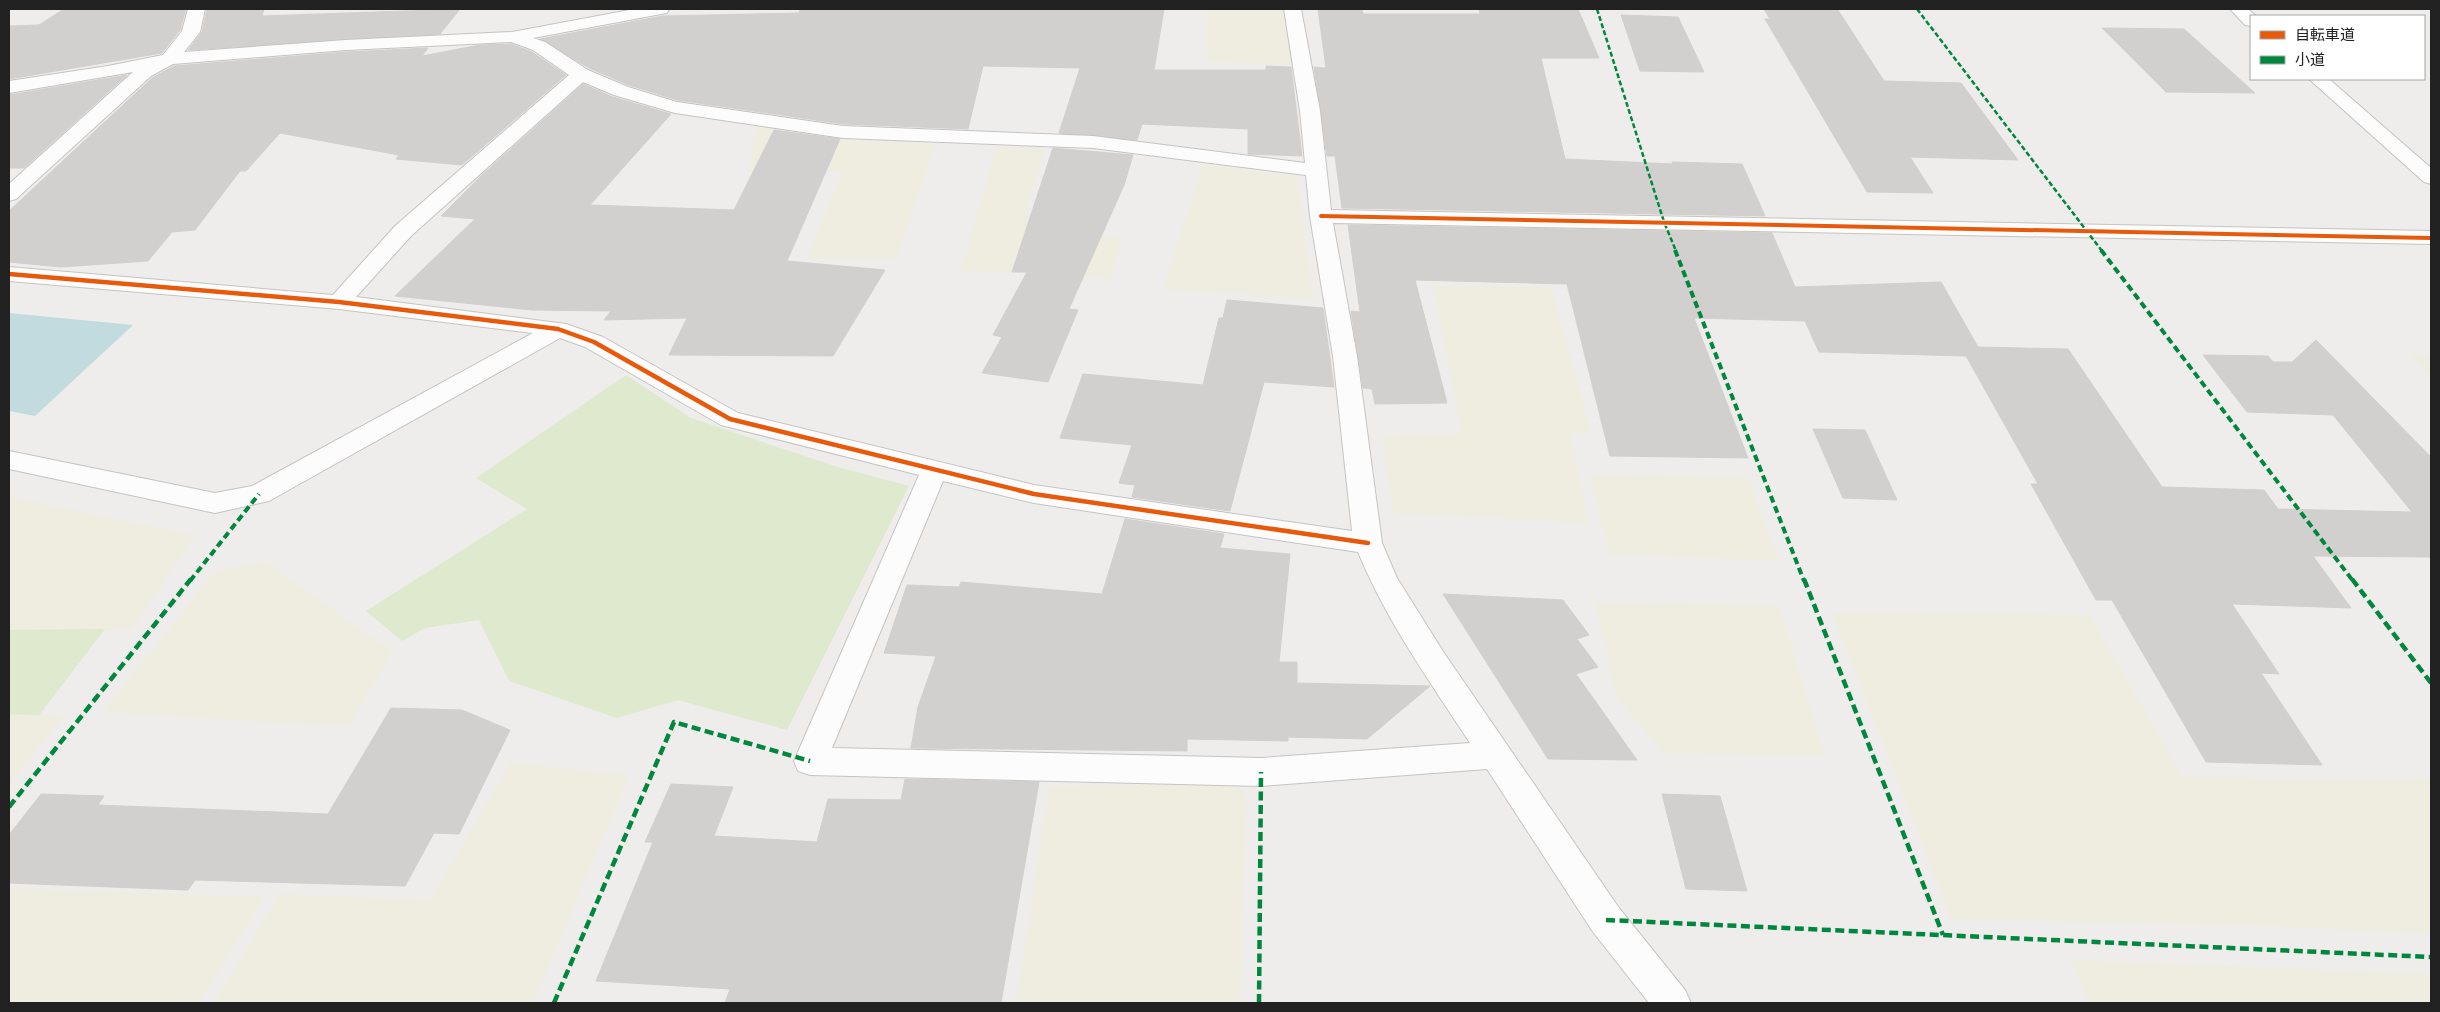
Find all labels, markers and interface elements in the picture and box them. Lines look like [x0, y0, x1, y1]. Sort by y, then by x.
legend [2250, 15, 2425, 80]
text: 自転車道 [2295, 25, 2355, 43]
text: 小道 [2295, 50, 2325, 68]

